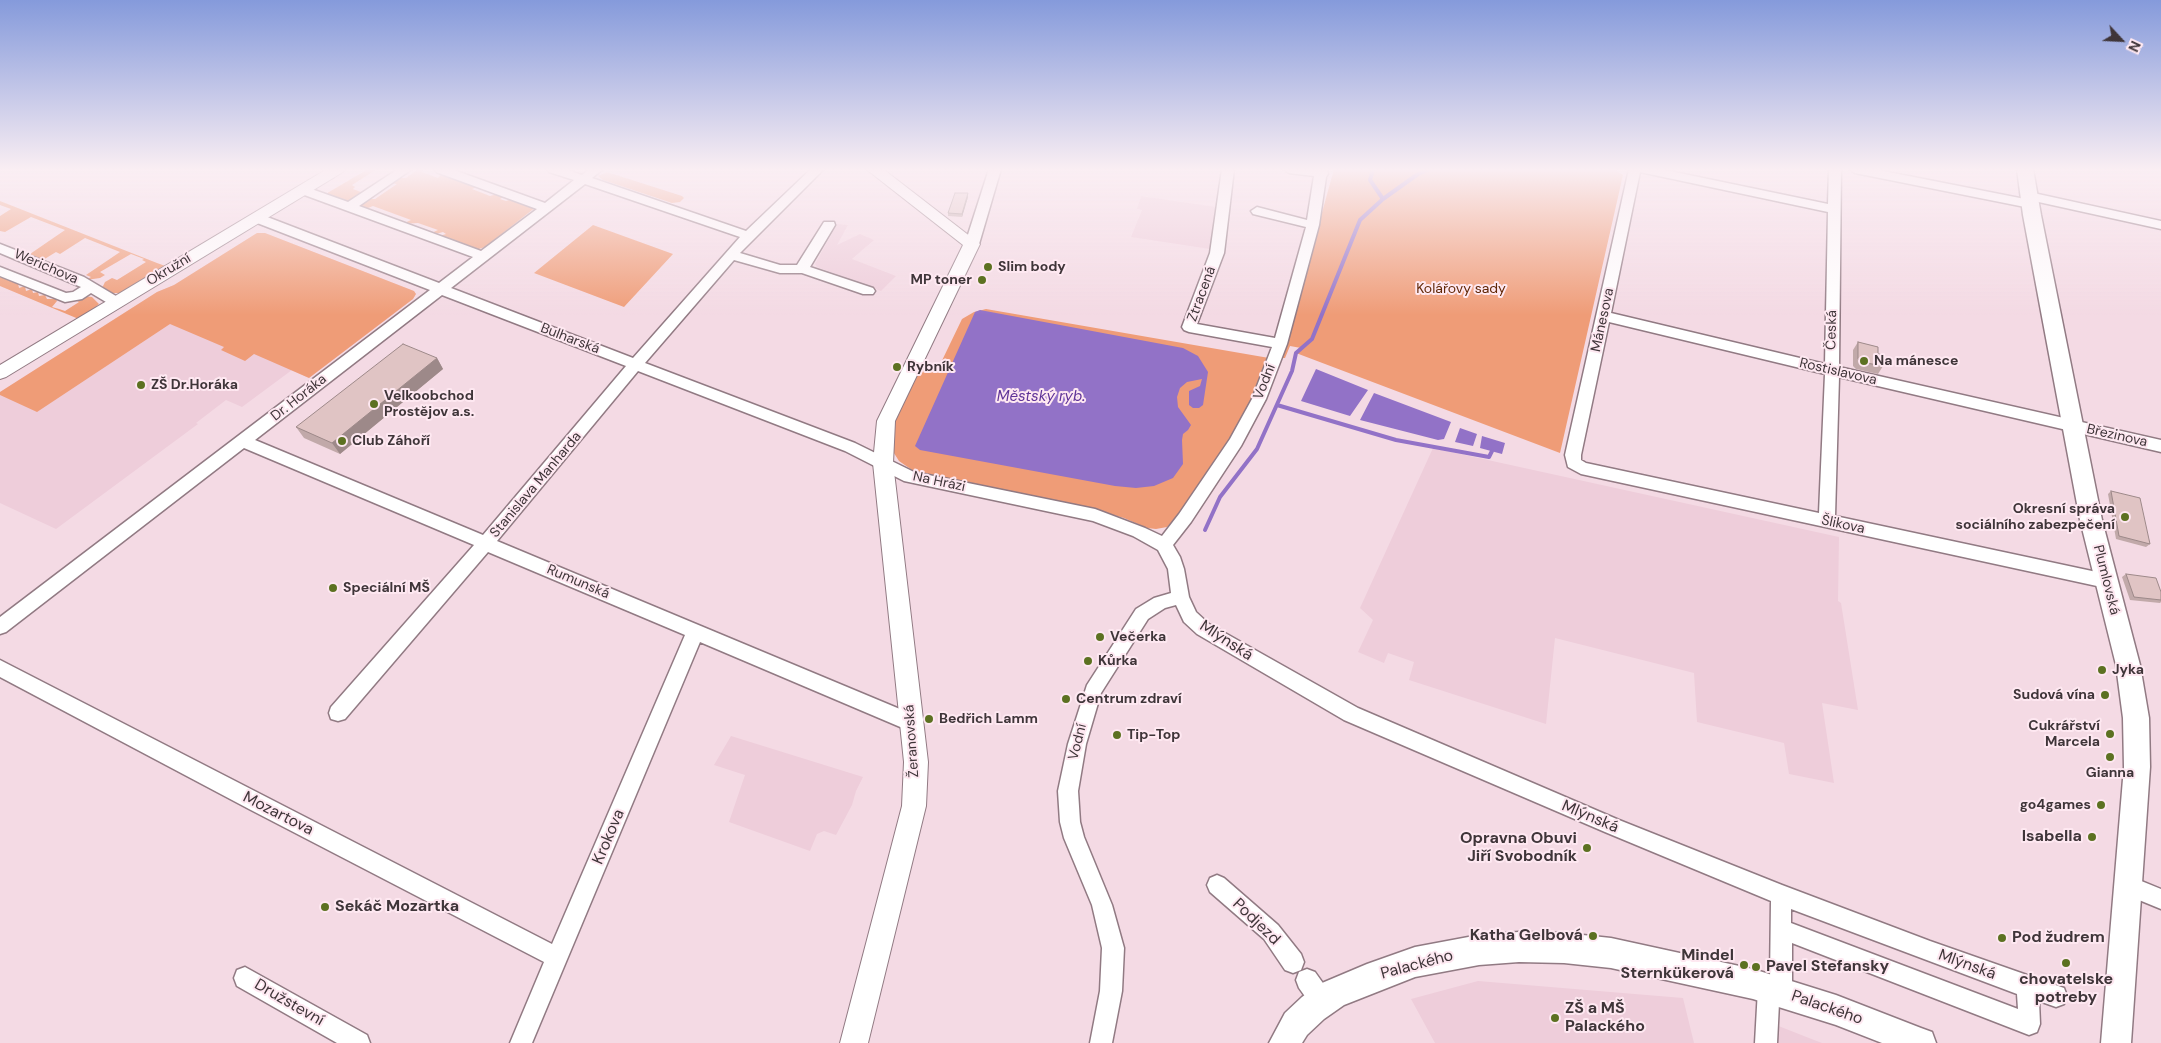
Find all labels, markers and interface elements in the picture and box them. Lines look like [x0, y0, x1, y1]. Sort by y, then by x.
north arrow [2096, 15, 2146, 65]
text: N [2124, 38, 2145, 55]
street label: Werichova [11, 246, 81, 288]
street label: Okružní [144, 250, 194, 290]
place label: Slim body [998, 259, 1066, 275]
marker: Slim body [982, 261, 994, 273]
street label: Ztracená [1184, 264, 1220, 324]
place label: MP toner [910, 272, 972, 288]
marker: MP toner [976, 274, 988, 286]
park label: Kolářovy sady [1416, 281, 1506, 297]
street label: Mánesova [1588, 286, 1618, 354]
street label: Česká [1823, 310, 1841, 350]
street label: Bulharská [538, 320, 602, 358]
place label: Na mánesce [1874, 353, 1959, 369]
street label: Rostislavova [1798, 355, 1878, 389]
marker: Na mánesce [1858, 355, 1870, 367]
place label: Rybník [907, 359, 954, 375]
marker: Rybník [891, 361, 903, 373]
street label: Vodní [1250, 362, 1280, 402]
street label: Dr. Horáka [268, 371, 330, 425]
place label: ZŠ Dr.Horáka [151, 377, 238, 393]
marker: ZŠ Dr.Horáka [135, 379, 147, 391]
place label: Velkoobchod Prostějov a.s. [384, 388, 474, 421]
water label: Městský ryb. [997, 388, 1085, 406]
marker: Velkoobchod Prostějov a.s. [368, 398, 380, 410]
street label: Březinova [2085, 421, 2149, 451]
street label: Stanislava Manharda [487, 429, 585, 541]
place label: Club Záhoří [352, 433, 430, 449]
marker: Club Záhoří [336, 435, 348, 447]
street label: Na Hrázi [911, 468, 967, 496]
place label: Okresní správa sociálního zabezpečení [1955, 501, 2115, 534]
marker: Okresní správa sociálního zabezpečení [2119, 511, 2131, 523]
street label: Šlikova [1820, 512, 1866, 538]
street label: Plumlovská [2089, 543, 2123, 617]
street label: Rumunská [544, 561, 612, 603]
place label: Speciální MŠ [343, 580, 430, 596]
marker: Speciální MŠ [327, 582, 339, 594]
street label: Mlýnská [1196, 617, 1256, 665]
place label: Večerka [1110, 629, 1166, 645]
marker: Večerka [1094, 631, 1106, 643]
place label: Kůrka [1098, 653, 1137, 669]
marker: Kůrka [1082, 655, 1094, 667]
place label: Jyka [2112, 662, 2144, 678]
marker: Jyka [2096, 664, 2108, 676]
place label: Sudová vína [2013, 687, 2095, 703]
marker: Sudová vína [2099, 689, 2111, 701]
place label: Centrum zdraví [1076, 691, 1182, 707]
marker: Centrum zdraví [1060, 693, 1072, 705]
street label: Žeranovská [901, 704, 923, 778]
place label: Bedřich Lamm [939, 711, 1038, 727]
marker: Bedřich Lamm [923, 713, 935, 725]
place label: Cukrářství Marcela [2028, 718, 2100, 750]
street label: Vodní [1065, 722, 1091, 762]
place label: Tip-Top [1127, 727, 1181, 743]
marker: Cukrářství Marcela [2104, 728, 2116, 740]
marker: Tip-Top [1111, 729, 1123, 741]
marker: Gianna [2104, 751, 2116, 763]
place label: Gianna [2086, 765, 2134, 781]
street label: Mozartova [239, 788, 317, 840]
street label: Mlýnská [1559, 796, 1621, 838]
place label: go4games [2020, 797, 2091, 813]
marker: go4games [2095, 799, 2107, 811]
street label: Krokova [589, 807, 629, 867]
place label: Isabella [2022, 827, 2082, 847]
place label: Opravna Obuvi Jiří Svobodník [1460, 829, 1577, 867]
marker: Isabella [2086, 831, 2098, 843]
marker: Opravna Obuvi Jiří Svobodník [1581, 842, 1593, 854]
street label: Podjezd [1228, 895, 1284, 949]
place label: Sekáč Mozartka [335, 897, 459, 917]
marker: Sekáč Mozartka [319, 901, 331, 913]
place label: Katha Gelbová [1470, 926, 1583, 946]
place label: Pod žudrem [2012, 928, 2105, 948]
marker: Katha Gelbová [1587, 930, 1599, 942]
marker: Pod žudrem [1996, 932, 2008, 944]
street label: Palackého [1379, 946, 1455, 984]
place label: Mindel Sternkükerová [1621, 946, 1734, 984]
street label: Mlýnská [1936, 946, 1998, 984]
place label: Pavel Stefansky [1766, 957, 1889, 977]
marker: chovatelske potreby [2060, 957, 2072, 969]
marker: Mindel Sternkükerová [1738, 959, 1750, 971]
marker: Pavel Stefansky [1750, 961, 1762, 973]
place label: chovatelske potreby [2019, 970, 2113, 1008]
street label: Družstevní [251, 975, 327, 1031]
street label: Palackého [1789, 987, 1865, 1029]
place label: ZŠ a MŠ Palackého [1565, 999, 1645, 1037]
marker: ZŠ a MŠ Palackého [1549, 1012, 1561, 1024]

